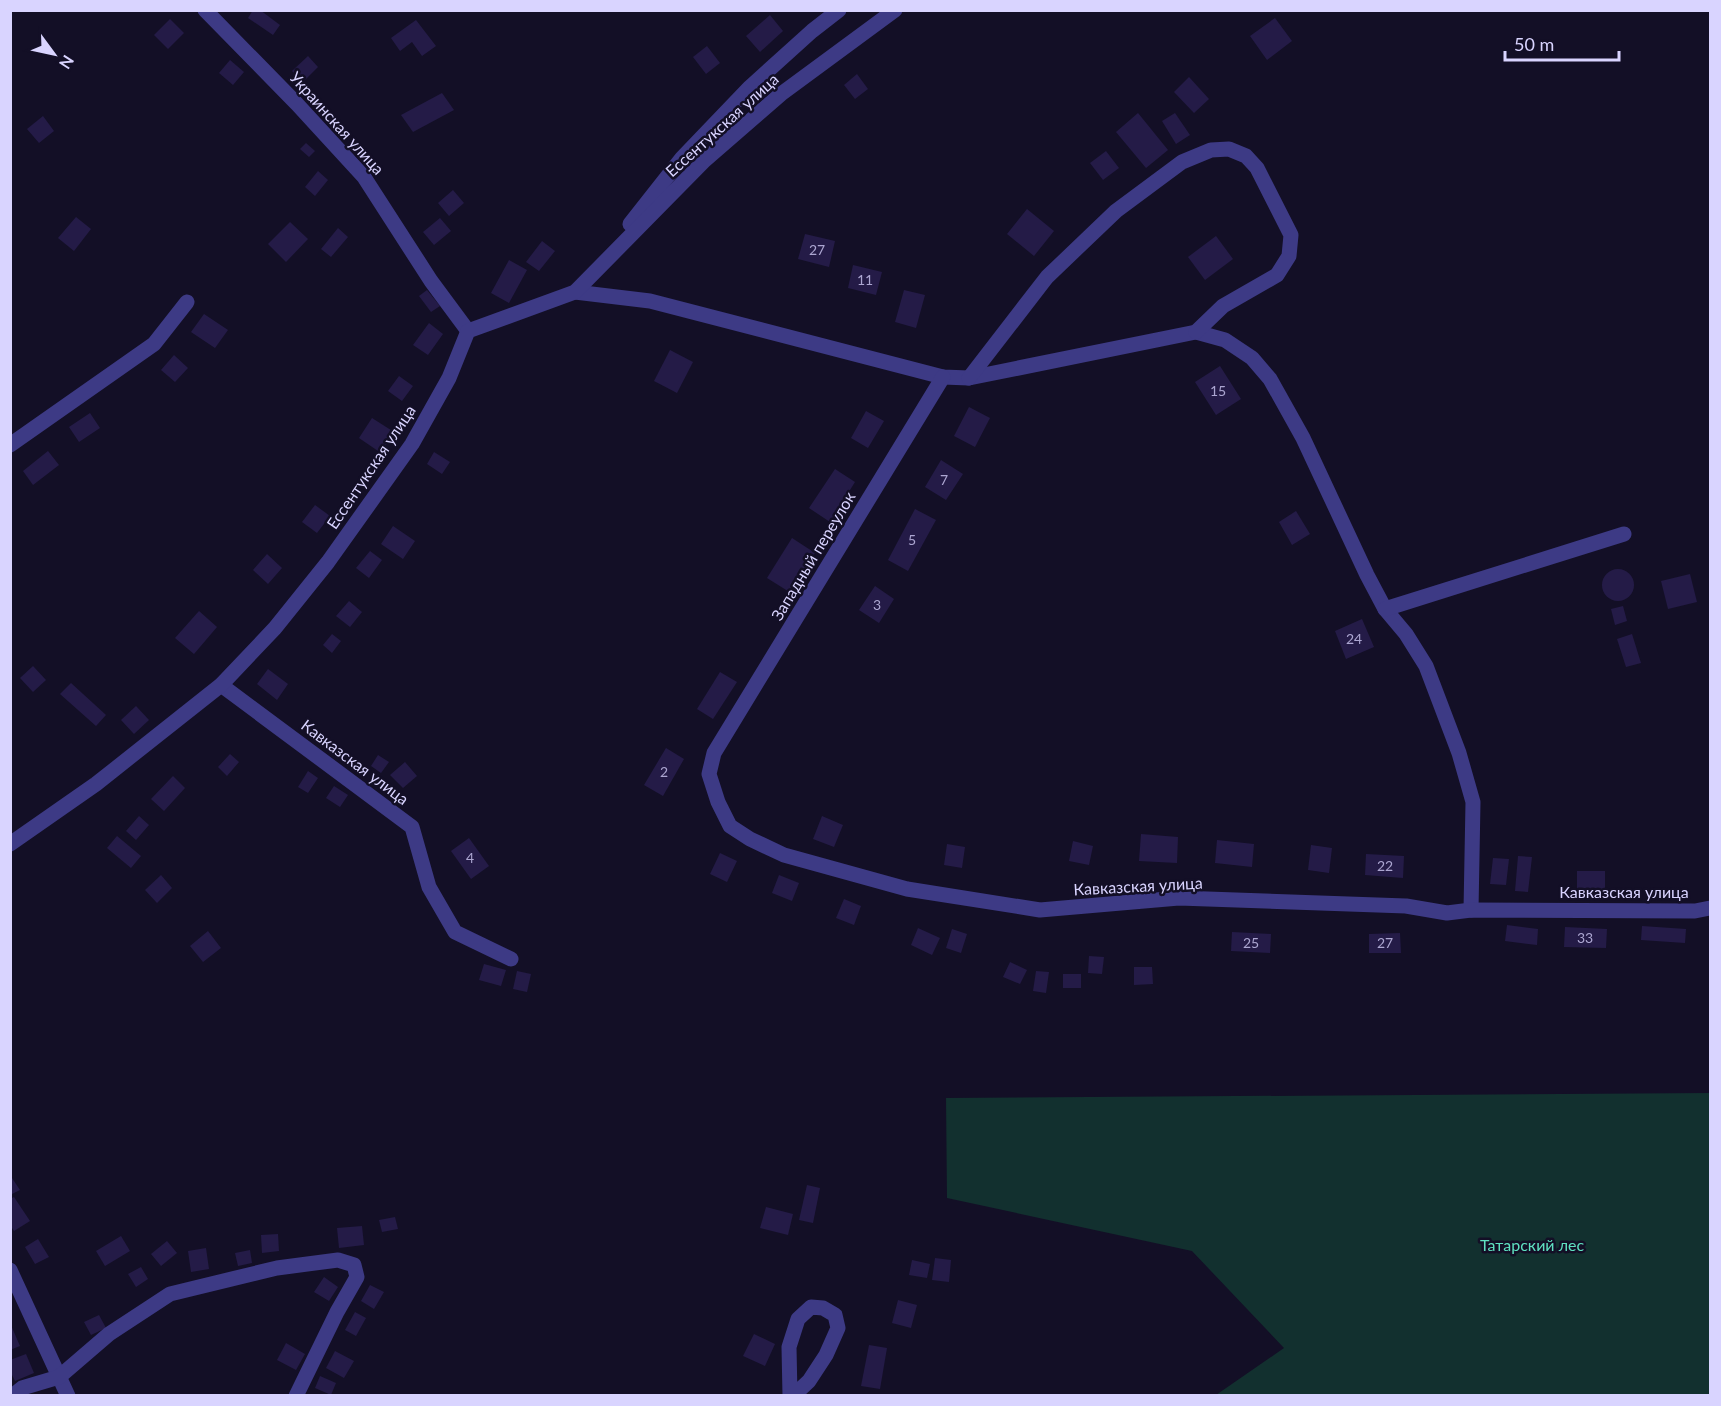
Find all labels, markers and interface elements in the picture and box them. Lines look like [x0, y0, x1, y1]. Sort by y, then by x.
north arrow [24, 24, 84, 84]
scale bar [1505, 24, 1619, 62]
text: 50 m [1514, 33, 1554, 55]
text: N [56, 52, 78, 73]
street label: Украинская улица [286, 67, 389, 178]
street label: Ессентукская улица [661, 69, 782, 180]
house number: 27 [809, 241, 825, 258]
house number: 11 [857, 271, 873, 288]
house number: 15 [1210, 382, 1226, 399]
street label: Ессентукская улица [322, 401, 419, 532]
house number: 7 [940, 471, 948, 488]
street label: Западный переулок [767, 487, 859, 623]
house number: 5 [908, 531, 916, 548]
house number: 3 [873, 596, 881, 613]
house number: 24 [1346, 630, 1362, 647]
street label: Кавказская улица [298, 715, 413, 808]
house number: 2 [660, 763, 668, 780]
house number: 4 [466, 849, 474, 866]
house number: 22 [1377, 857, 1393, 874]
street label: Кавказская улица [1073, 873, 1203, 898]
street label: Кавказская улица [1559, 882, 1689, 901]
house number: 33 [1577, 929, 1593, 946]
house number: 25 [1243, 934, 1259, 951]
house number: 27 [1377, 934, 1393, 951]
park label: Татарский лес [1480, 1235, 1584, 1254]

